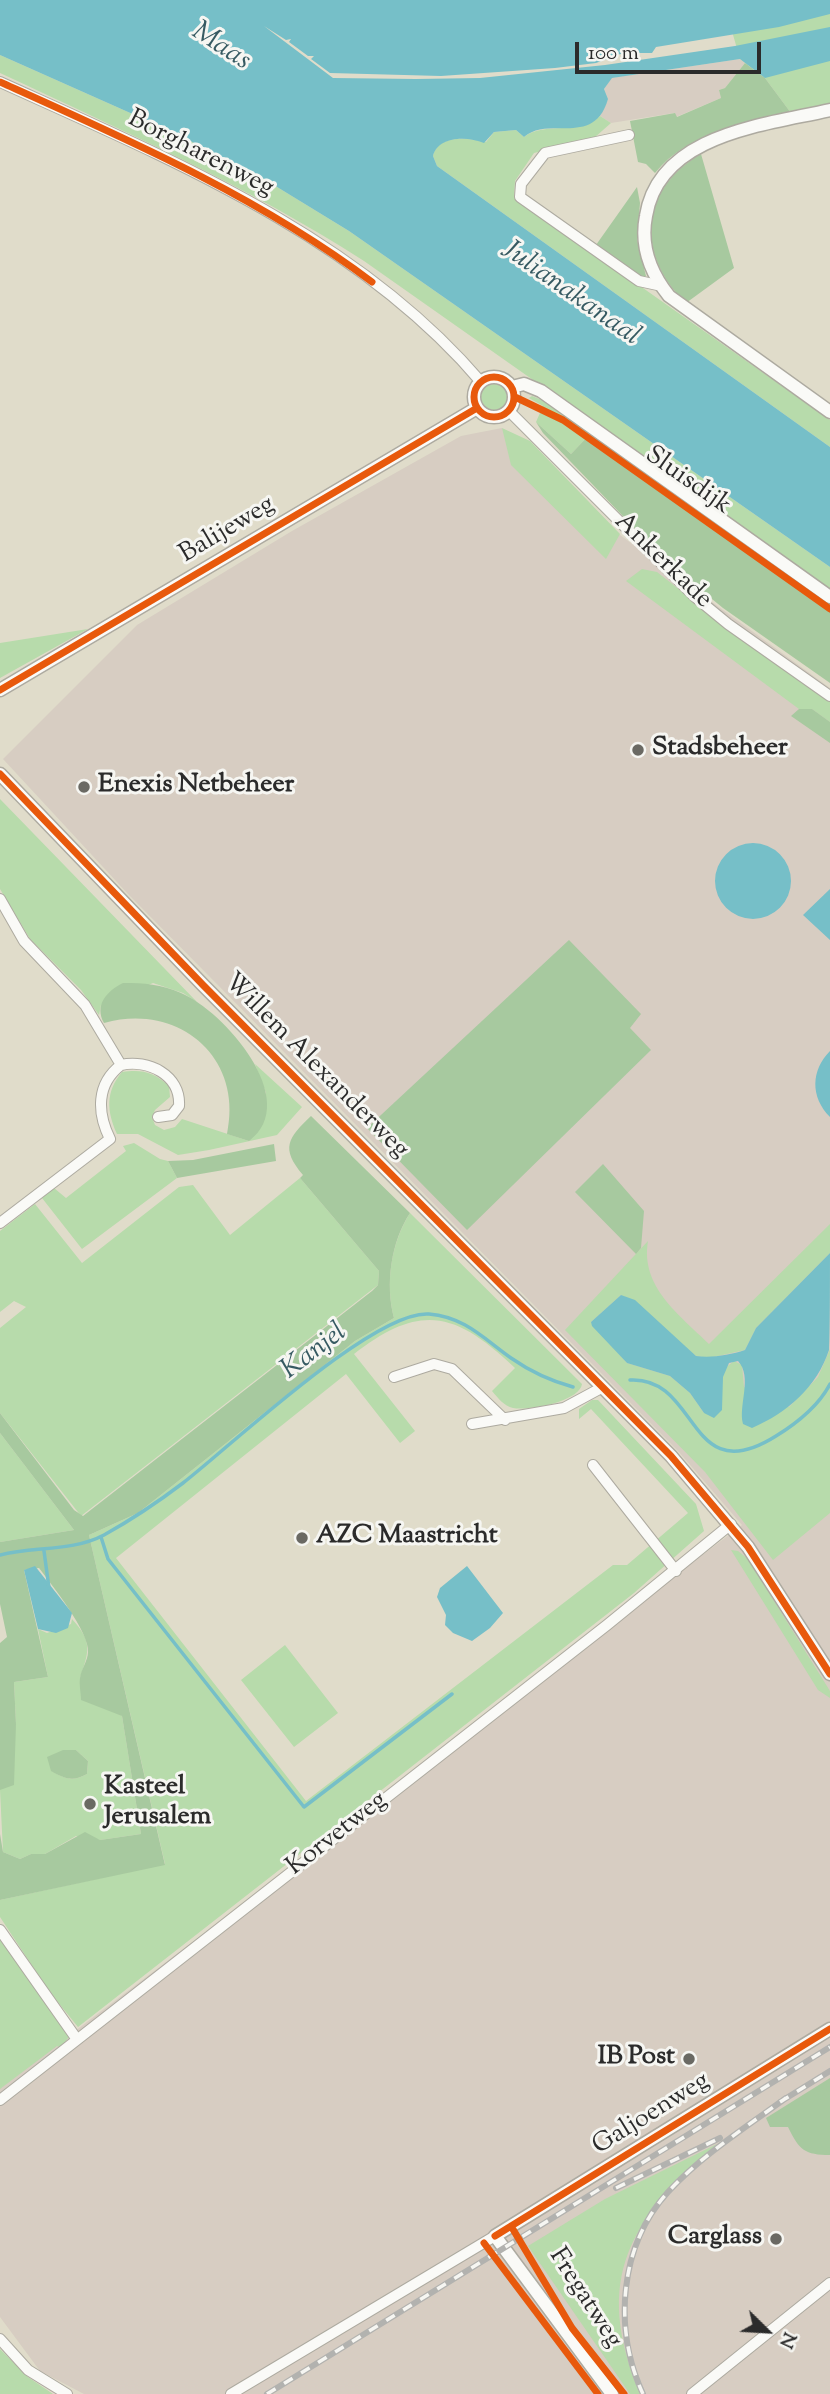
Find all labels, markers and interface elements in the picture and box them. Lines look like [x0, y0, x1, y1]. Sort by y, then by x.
water label: Maas [184, 17, 256, 79]
scale bar [578, 28, 764, 72]
text: 100 m [588, 39, 639, 69]
street label: Borgharenweg [122, 105, 278, 205]
water label: Julianakanaal [494, 235, 646, 355]
street label: Sluisdijk [638, 441, 736, 523]
street label: Balijeweg [175, 490, 281, 572]
street label: Ankerkade [606, 508, 718, 616]
place label: Stadsbeheer [652, 734, 788, 766]
marker: Stadsbeheer [630, 742, 646, 758]
place label: Enexis Netbeheer [98, 771, 294, 803]
marker: Enexis Netbeheer [76, 779, 92, 795]
street label: Willem Alexanderweg [216, 968, 414, 1166]
water label: Kanjel [276, 1317, 354, 1389]
place label: AZC Maastricht [316, 1522, 498, 1554]
marker: AZC Maastricht [294, 1530, 310, 1546]
place label: Kasteel Jerusalem [104, 1773, 211, 1834]
street label: Korvetweg [282, 1786, 394, 1884]
marker: Kasteel Jerusalem [82, 1796, 98, 1812]
place label: IB Post [598, 2043, 675, 2075]
marker: IB Post [681, 2051, 697, 2067]
street label: Galjoenweg [588, 2067, 716, 2163]
place label: Carglass [668, 2223, 762, 2255]
marker: Carglass [768, 2231, 784, 2247]
street label: Fregatweg [540, 2243, 628, 2355]
north arrow [732, 2296, 802, 2366]
text: N [771, 2327, 802, 2352]

